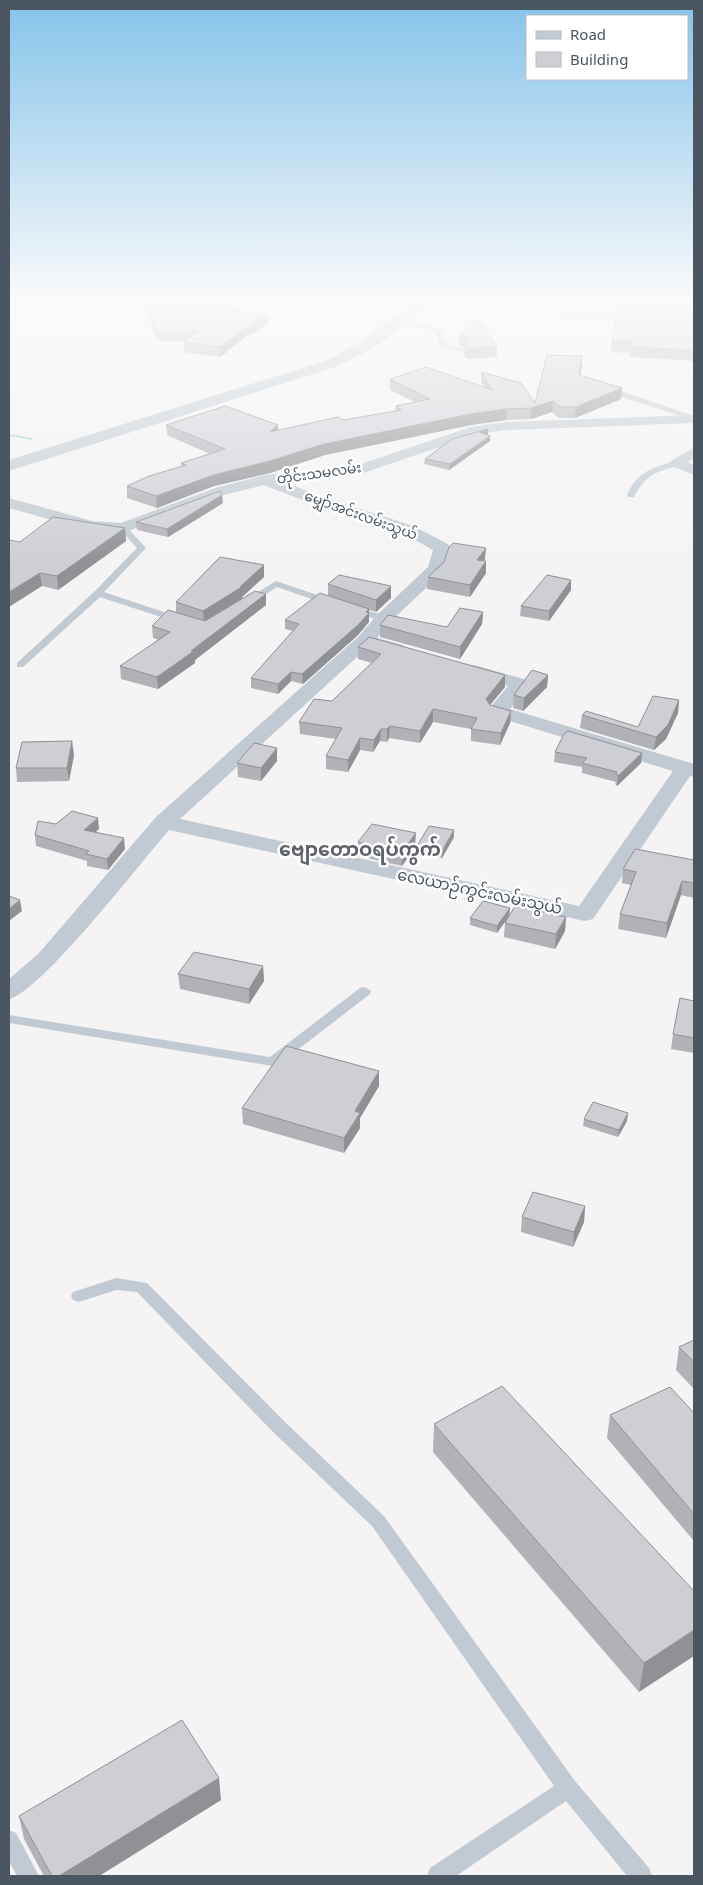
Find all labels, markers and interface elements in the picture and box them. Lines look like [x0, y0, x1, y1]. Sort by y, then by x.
legend [526, 15, 688, 80]
text: Road [570, 24, 606, 44]
text: Building [570, 49, 628, 69]
street label: တိုင်းသမလမ်း [276, 457, 363, 491]
street label: မျှော်အင်းလမ်းသွယ် [301, 485, 420, 547]
district label: ဗျောတောဝရပ်ကွက် [279, 836, 441, 866]
street label: လေယာဉ်ကွင်းလမ်းသွယ် [395, 863, 565, 922]

